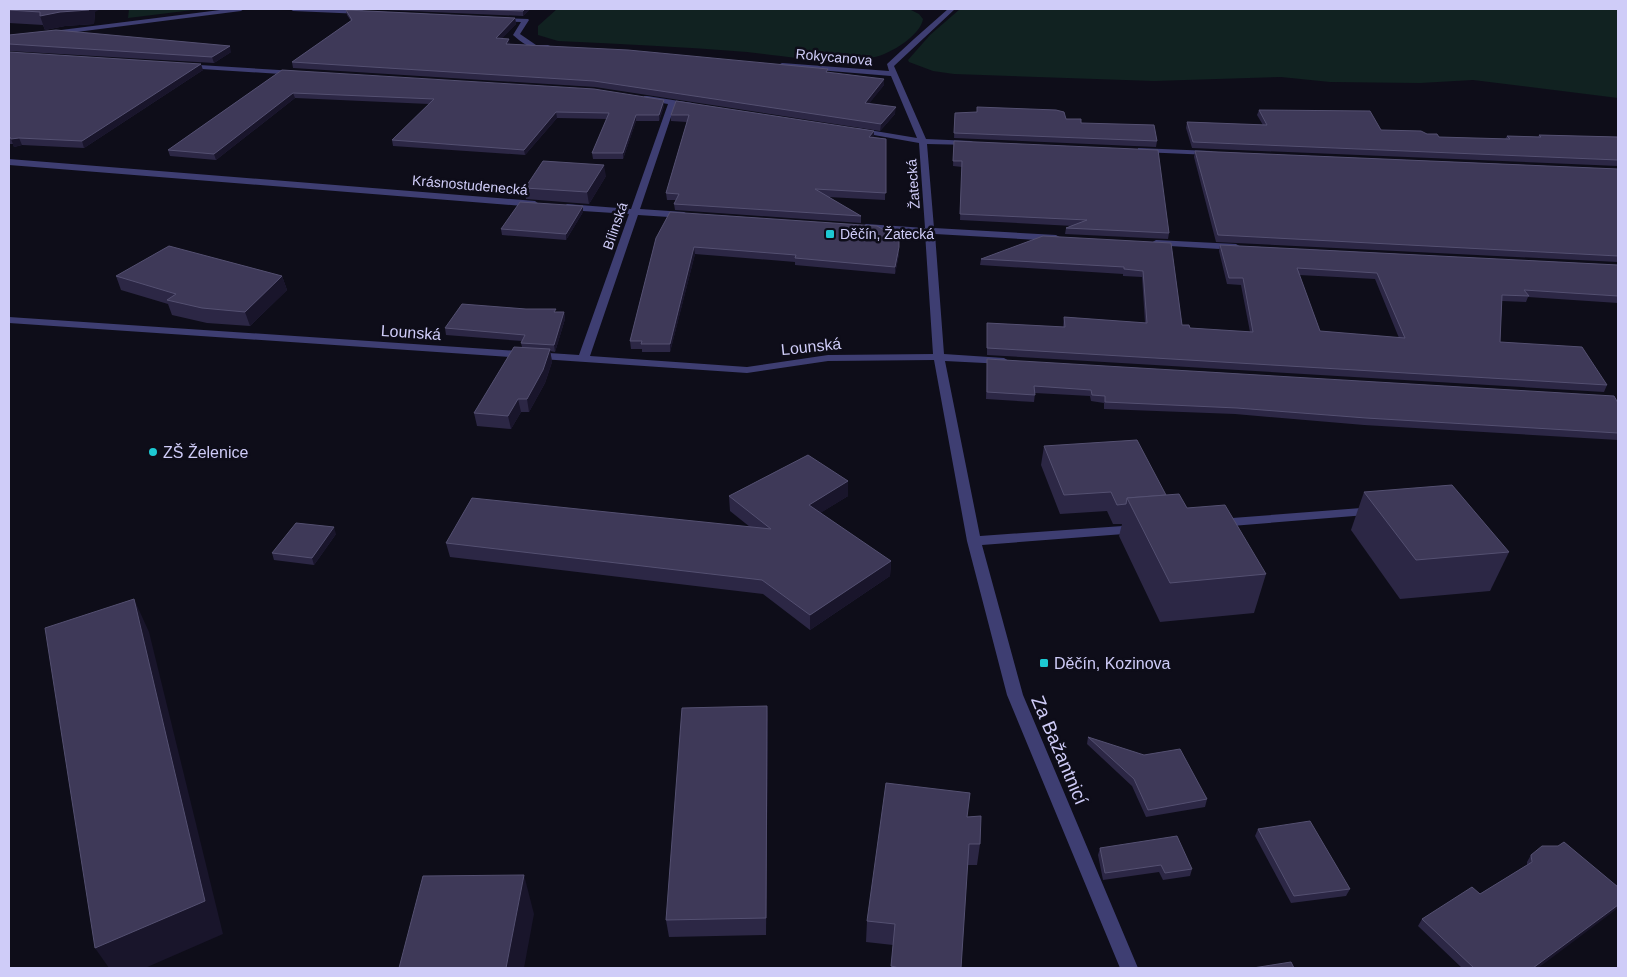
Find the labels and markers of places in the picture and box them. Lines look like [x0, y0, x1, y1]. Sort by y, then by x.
place label: Děčín, Žatecká [840, 226, 934, 242]
marker: Děčín, Žatecká [824, 228, 836, 240]
place label: ZŠ Želenice [163, 443, 248, 461]
marker: ZŠ Želenice [147, 446, 159, 458]
place label: Děčín, Kozinova [1054, 655, 1171, 672]
marker: Děčín, Kozinova [1038, 657, 1050, 669]

